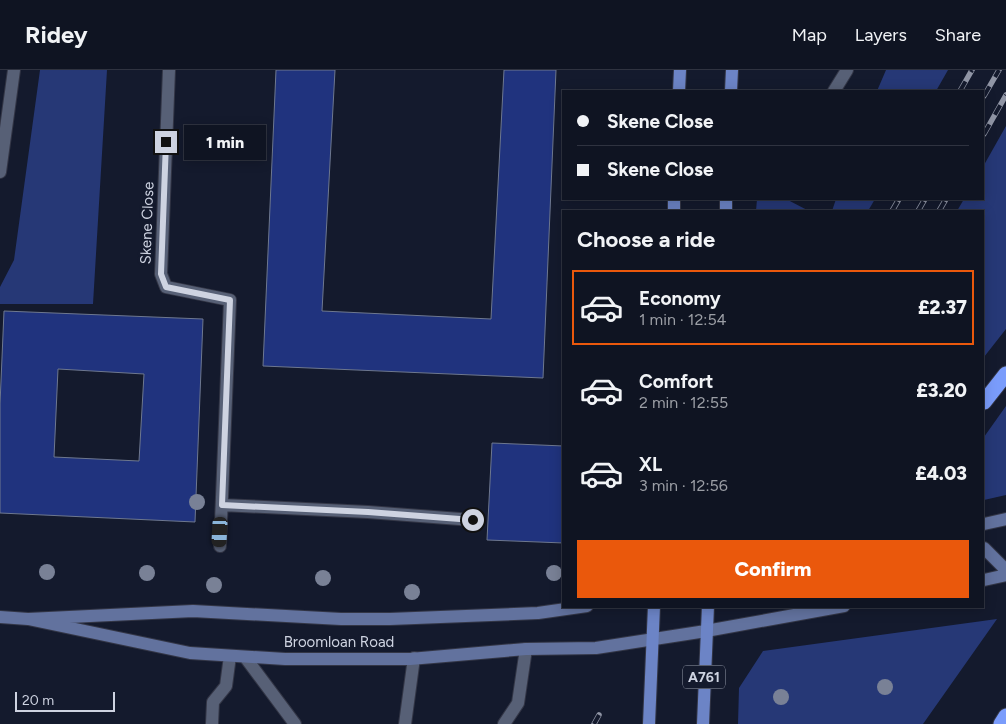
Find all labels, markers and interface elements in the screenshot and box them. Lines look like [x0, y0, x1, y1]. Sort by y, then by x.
text: Ridey [25, 20, 88, 49]
text: Map [792, 24, 827, 46]
text: Layers [855, 24, 907, 46]
text: Share [935, 24, 981, 46]
text: Skene Close [607, 110, 714, 133]
callout: 1 min [184, 124, 266, 160]
route end [155, 131, 177, 153]
text: 1 min [206, 133, 244, 152]
text: Skene Close [607, 158, 714, 181]
street label: Skene Close [137, 181, 157, 265]
text: Choose a ride [577, 226, 715, 253]
icon: car [579, 285, 624, 330]
text: Economy [639, 287, 721, 310]
text: £2.37 [918, 296, 967, 319]
text: 1 min · 12:54 [639, 310, 727, 329]
icon: car [579, 368, 624, 413]
text: Comfort [639, 370, 714, 393]
text: £3.20 [916, 379, 967, 402]
text: 2 min · 12:55 [639, 393, 728, 412]
icon: car [579, 451, 624, 496]
text: XL [639, 453, 662, 476]
text: £4.03 [915, 462, 967, 485]
text: 3 min · 12:56 [639, 476, 728, 495]
route start [462, 509, 484, 531]
car [211, 517, 228, 547]
button: Confirm [577, 540, 969, 598]
street label: Broomloan Road [284, 633, 394, 651]
road number: A761 [683, 666, 725, 688]
scale bar [15, 689, 115, 712]
text: 20 m [22, 692, 54, 709]

